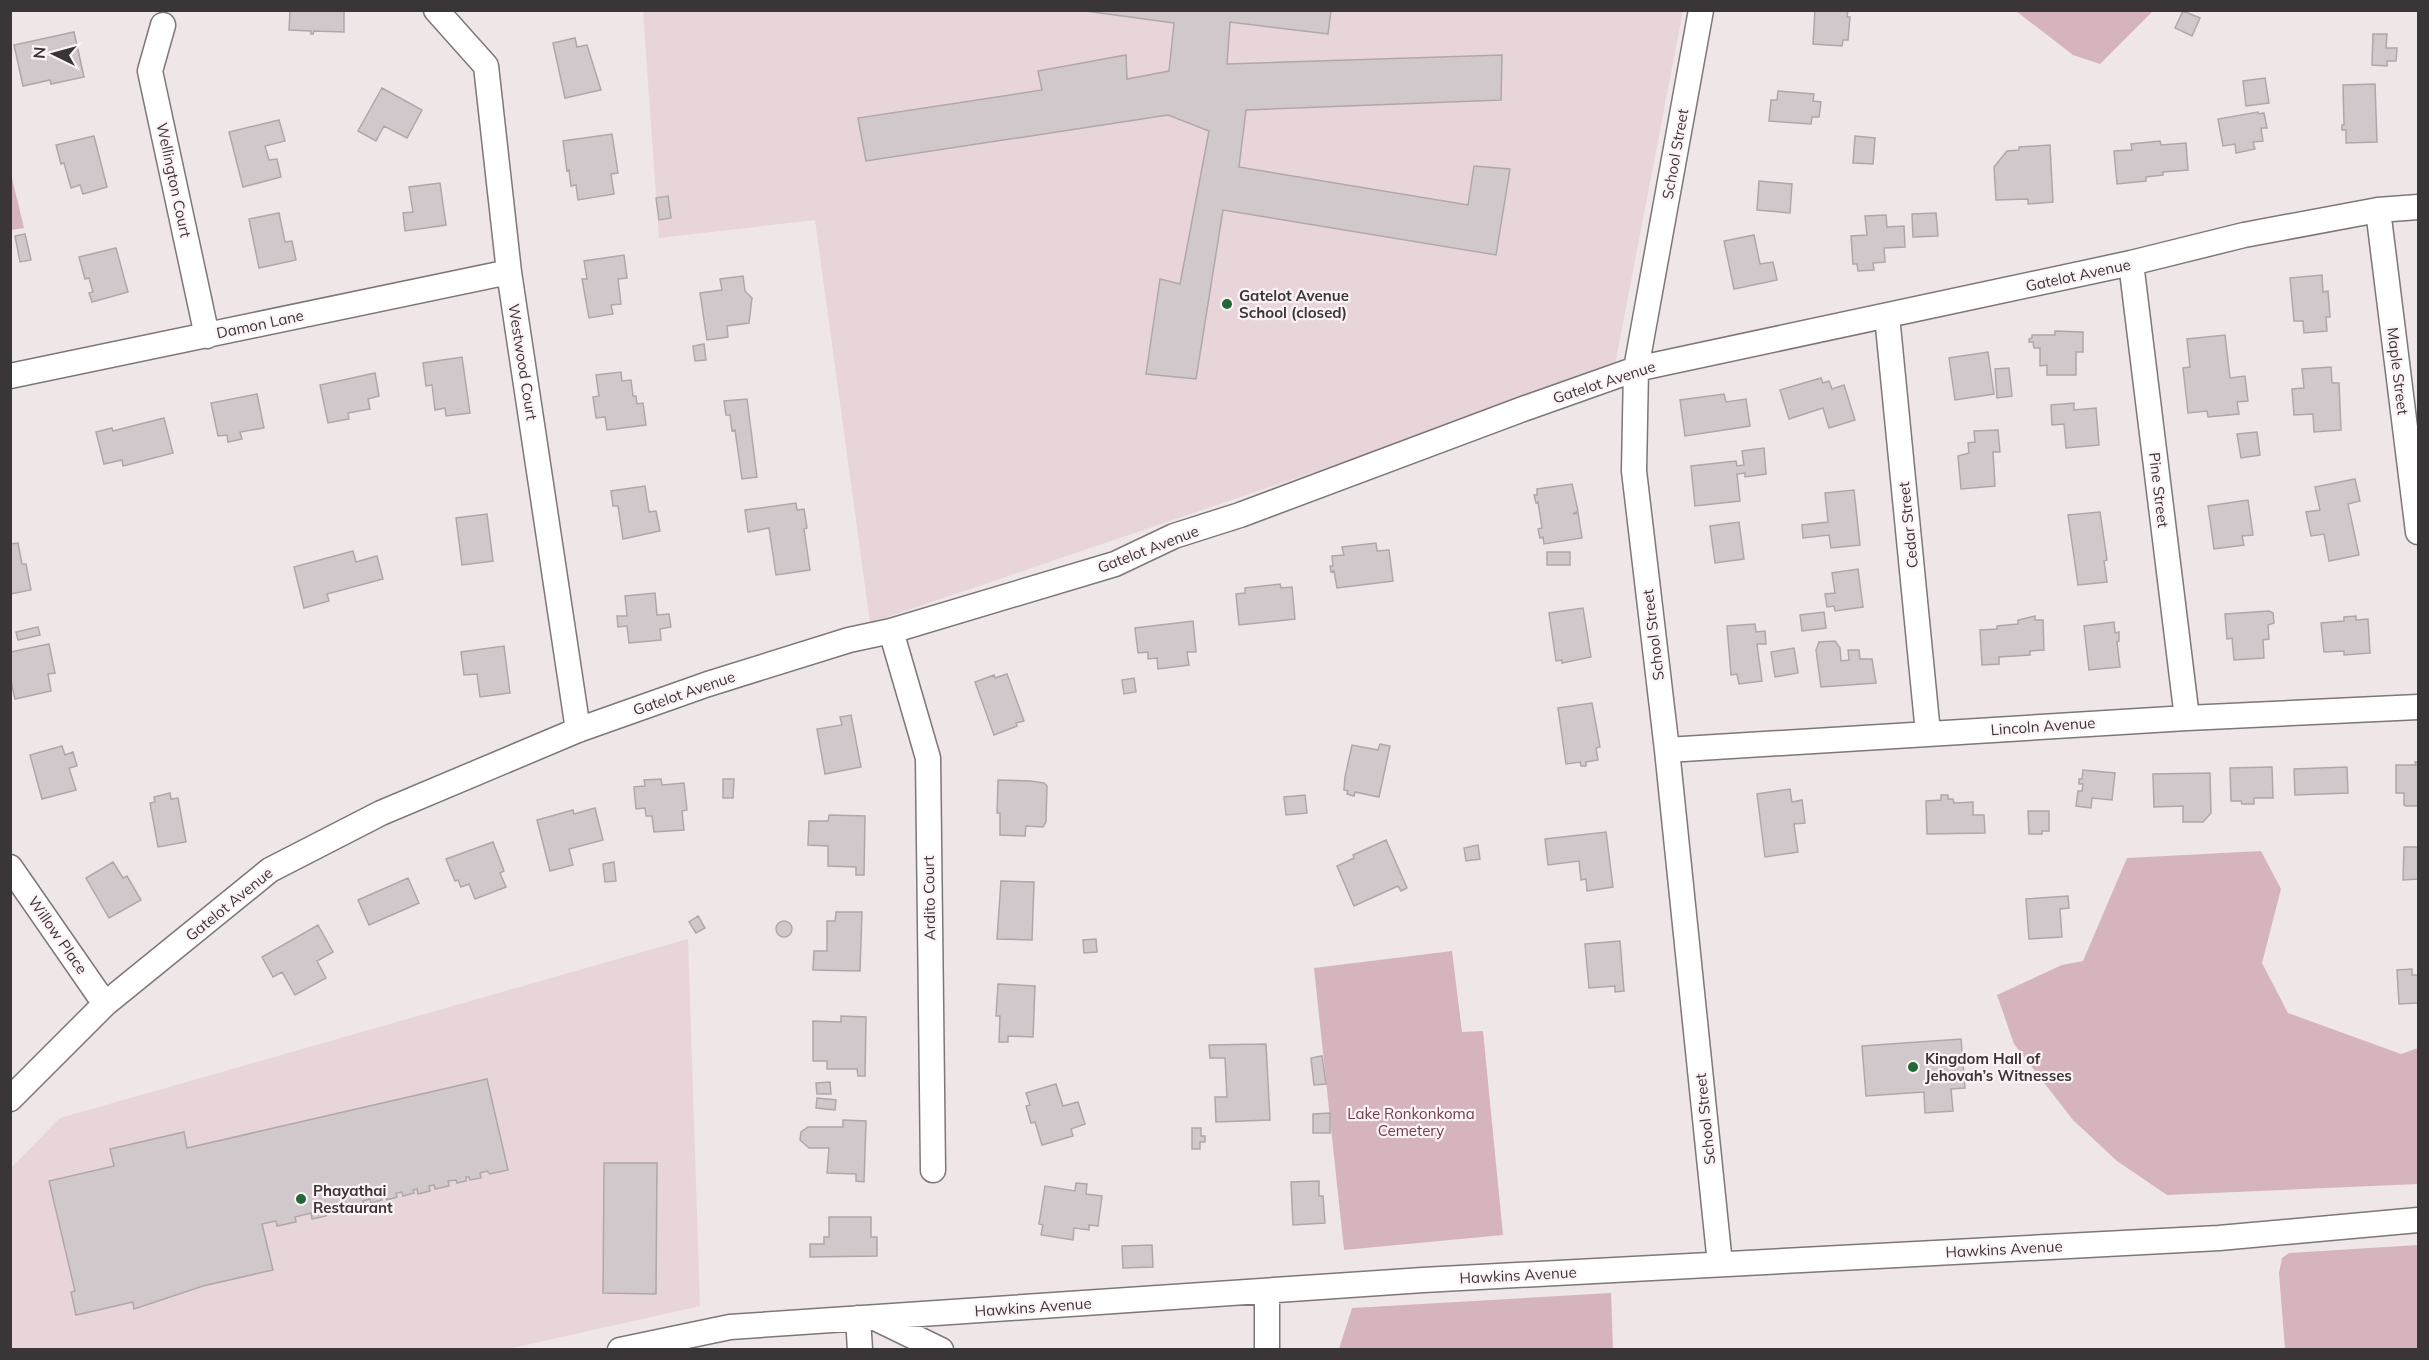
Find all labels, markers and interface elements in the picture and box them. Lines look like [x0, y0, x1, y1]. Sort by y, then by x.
north arrow [24, 24, 84, 84]
text: N [29, 46, 50, 60]
street label: School Street [1658, 107, 1692, 201]
street label: Wellington Court [153, 121, 195, 239]
street label: Gatelot Avenue [2024, 255, 2132, 295]
place label: Gatelot Avenue School (closed) [1239, 286, 1349, 322]
marker: Gatelot Avenue School (closed) [1220, 297, 1234, 311]
street label: Westwood Court [504, 302, 542, 422]
street label: Damon Lane [215, 305, 305, 343]
street label: Maple Street [2383, 326, 2413, 416]
street label: Gatelot Avenue [1550, 356, 1658, 408]
street label: Pine Street [2145, 451, 2173, 529]
street label: Cedar Street [1894, 481, 1922, 569]
street label: Gatelot Avenue [1095, 521, 1201, 577]
street label: School Street [1638, 588, 1668, 682]
street label: Gatelot Avenue [630, 667, 738, 719]
street label: Lincoln Avenue [1990, 713, 2096, 739]
street label: Ardito Court [919, 856, 939, 940]
street label: Gatelot Avenue [182, 863, 276, 945]
street label: Willow Place [24, 892, 92, 978]
place label: Kingdom Hall of Jehovah’s Witnesses [1925, 1049, 2072, 1085]
marker: Kingdom Hall of Jehovah’s Witnesses [1906, 1060, 1920, 1074]
street label: School Street [1691, 1072, 1719, 1166]
park label: Lake Ronkonkoma Cemetery [1347, 1104, 1475, 1140]
place label: Phayathai Restaurant [313, 1181, 393, 1217]
marker: Phayathai Restaurant [294, 1192, 308, 1206]
street label: Hawkins Avenue [1945, 1236, 2063, 1262]
street label: Hawkins Avenue [1459, 1262, 1577, 1288]
street label: Hawkins Avenue [974, 1293, 1092, 1321]

